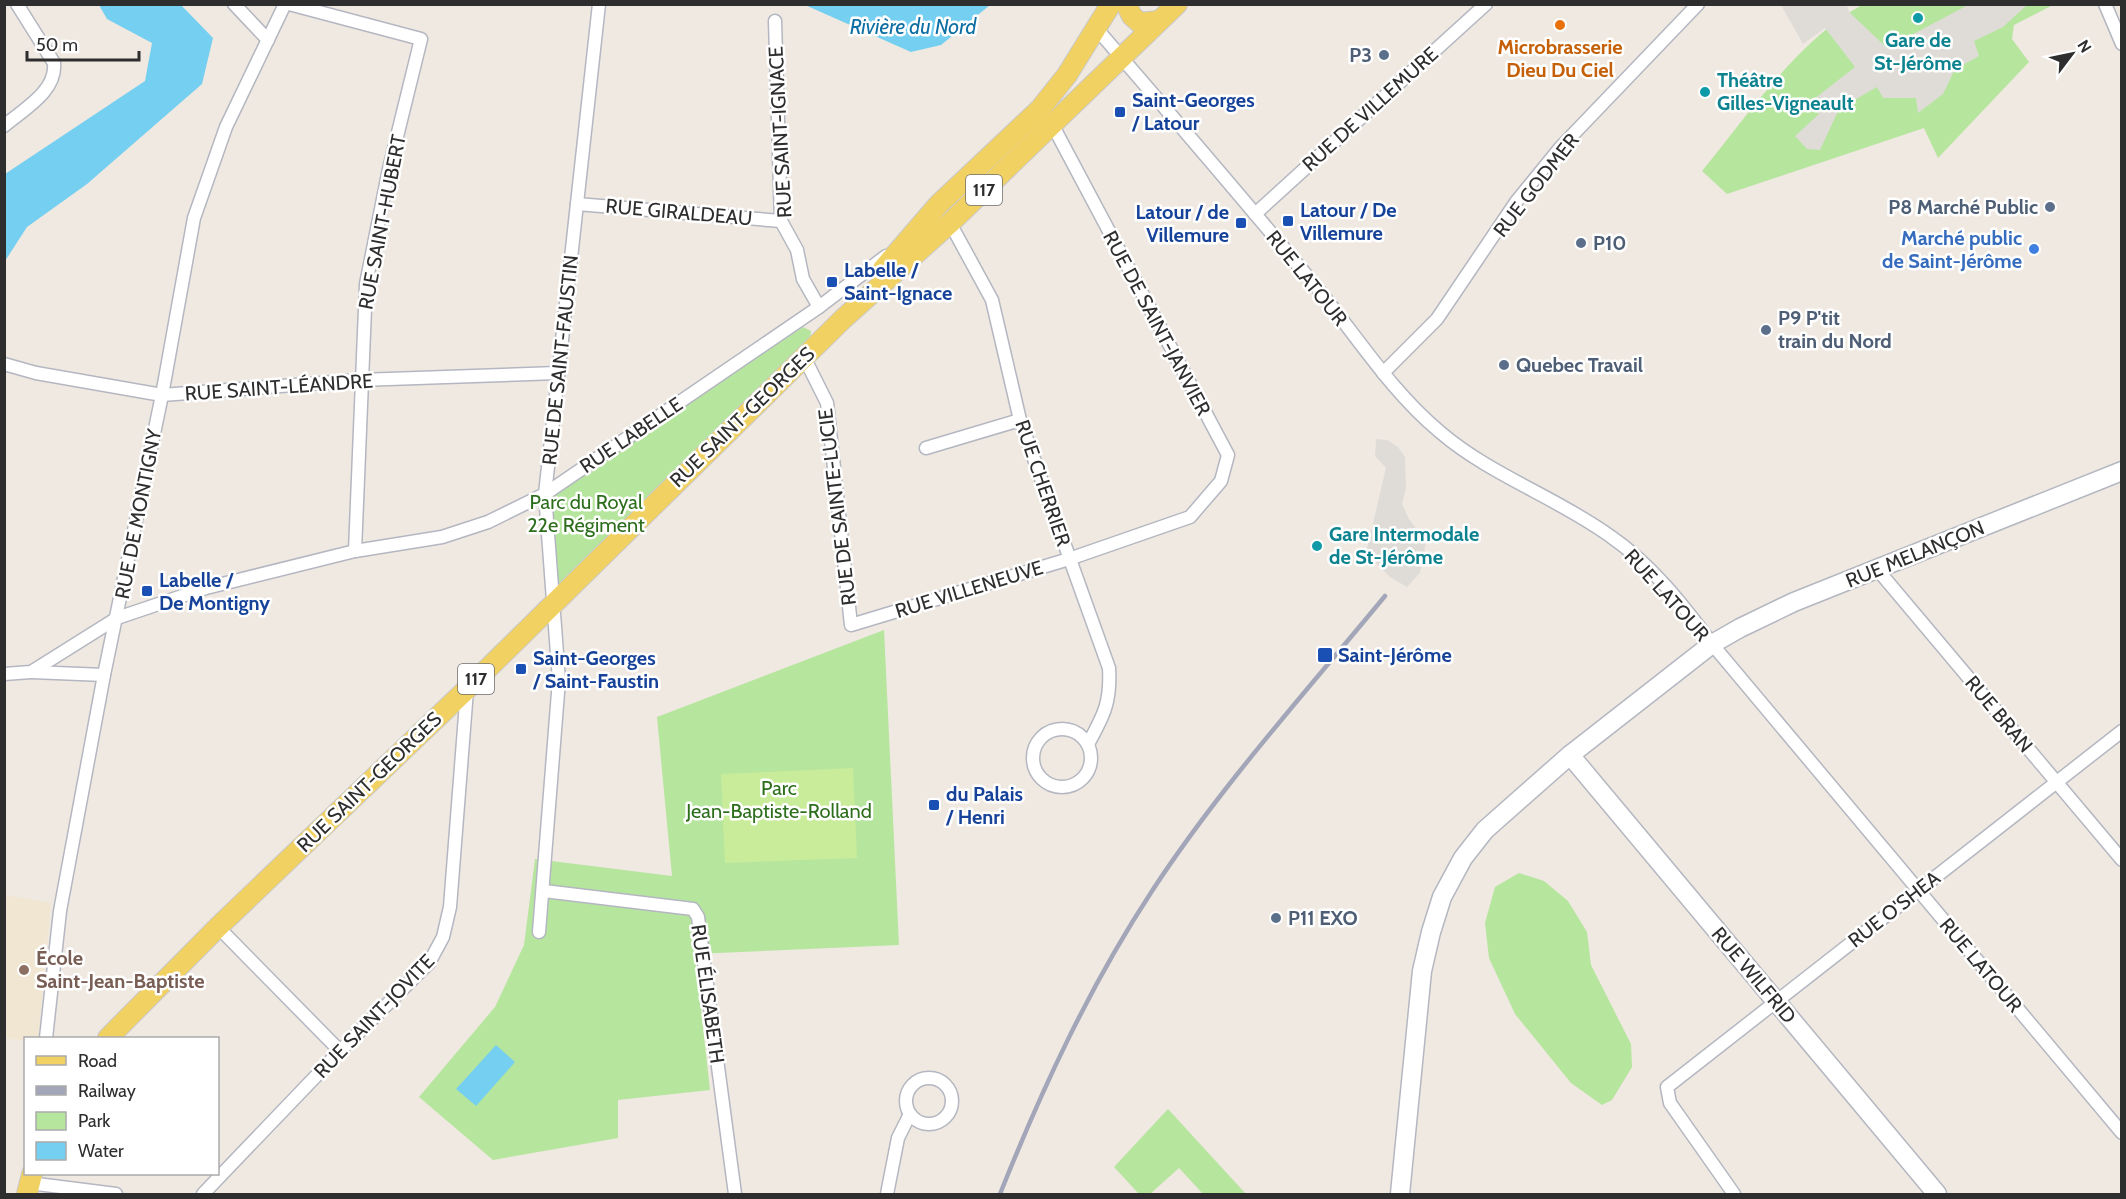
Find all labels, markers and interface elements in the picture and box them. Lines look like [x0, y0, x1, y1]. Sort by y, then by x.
marker: Gare de St-Jérôme [1911, 11, 1925, 25]
water label: Rivière du Nord [850, 14, 977, 39]
marker: Microbrasserie Dieu Du Ciel [1553, 18, 1567, 32]
scale bar [27, 24, 140, 62]
north arrow [2042, 24, 2102, 84]
place label: Gare de St-Jérôme [1874, 28, 1962, 75]
text: 50 m [36, 34, 78, 56]
place label: Microbrasserie Dieu Du Ciel [1498, 35, 1622, 82]
text: N [2073, 36, 2095, 56]
street label: RUE DE VILLEMURE [1297, 42, 1443, 176]
place label: P3 [1349, 43, 1372, 67]
street label: RUE SAINT-IGNACE [764, 46, 796, 218]
marker: P3 [1377, 48, 1391, 62]
place label: Théâtre Gilles-Vigneault [1717, 68, 1854, 115]
marker: Théâtre Gilles-Vigneault [1698, 85, 1712, 99]
place label: Saint-Georges / Latour [1131, 88, 1255, 135]
marker: Saint-Georges / Latour [1113, 105, 1127, 119]
street label: RUE GODMER [1488, 128, 1584, 242]
street label: RUE SAINT-HUBERT [353, 132, 411, 312]
road number: 117 [966, 175, 1002, 205]
street label: RUE GIRALDEAU [605, 194, 753, 230]
place label: P8 Marché Public [1888, 195, 2038, 219]
place label: Latour / De Villemure [1300, 198, 1396, 245]
place label: Latour / de Villemure [1135, 200, 1229, 247]
marker: P8 Marché Public [2043, 200, 2057, 214]
marker: Latour / De Villemure [1281, 214, 1295, 228]
marker: Latour / de Villemure [1234, 216, 1248, 230]
street label: RUE LATOUR [1261, 226, 1353, 330]
place label: Marché public de Saint-Jérôme [1882, 226, 2022, 273]
street label: RUE DE SAINT-JANVIER [1098, 227, 1216, 419]
place label: P10 [1593, 231, 1626, 255]
marker: P10 [1574, 236, 1588, 250]
marker: Marché public de Saint-Jérôme [2027, 242, 2041, 256]
street label: RUE DE SAINT-FAUSTIN [537, 254, 583, 466]
place label: Labelle / Saint-Ignace [844, 258, 952, 305]
marker: Labelle / Saint-Ignace [825, 275, 839, 289]
place label: P9 P'tit train du Nord [1778, 306, 1892, 353]
marker: P9 P'tit train du Nord [1759, 323, 1773, 337]
street label: RUE SAINT-GEORGES [665, 342, 819, 492]
place label: Quebec Travail [1516, 353, 1643, 377]
marker: Quebec Travail [1497, 358, 1511, 372]
street label: RUE SAINT-LÉANDRE [184, 368, 374, 406]
street label: RUE LABELLE [575, 392, 687, 478]
street label: RUE DE SAINTE-LUCIE [813, 407, 861, 607]
street label: RUE CHERRIER [1010, 417, 1076, 549]
street label: RUE DE MONTIGNY [110, 426, 166, 601]
park label: Parc du Royal 22e Régiment [527, 490, 645, 537]
street label: RUE MELANÇON [1842, 515, 1988, 593]
place label: Gare Intermodale de St-Jérôme [1329, 522, 1479, 569]
marker: Gare Intermodale de St-Jérôme [1310, 539, 1324, 553]
street label: RUE LATOUR [1619, 544, 1715, 646]
street label: RUE VILLENEUVE [892, 555, 1046, 623]
place label: Labelle / De Montigny [159, 568, 270, 615]
marker: Labelle / De Montigny [140, 584, 154, 598]
place label: Saint-Jérôme [1338, 643, 1452, 667]
place label: Saint-Georges / Saint-Faustin [532, 646, 659, 693]
marker: Saint-Jérôme [1316, 646, 1334, 664]
marker: Saint-Georges / Saint-Faustin [514, 662, 528, 676]
road number: 117 [458, 664, 494, 694]
street label: RUE BRAN [1960, 671, 2038, 757]
street label: RUE SAINT-GEORGES [292, 707, 446, 857]
park label: Parc Jean-Baptiste-Rolland [685, 776, 872, 823]
place label: du Palais / Henri [945, 782, 1023, 829]
marker: du Palais / Henri [927, 798, 941, 812]
street label: RUE O'SHEA [1843, 865, 1945, 952]
place label: P11 EXO [1288, 906, 1358, 930]
marker: P11 EXO [1269, 911, 1283, 925]
street label: RUE LATOUR [1935, 913, 2027, 1017]
street label: RUE WILFRID [1707, 922, 1801, 1028]
street label: RUE ÉLISABETH [686, 923, 730, 1065]
place label: École Saint-Jean-Baptiste [36, 946, 205, 993]
street label: RUE SAINT-JOVITE [309, 949, 439, 1083]
marker: École Saint-Jean-Baptiste [17, 963, 31, 977]
legend [24, 1037, 219, 1175]
text: Road [78, 1050, 117, 1072]
text: Railway [78, 1080, 136, 1102]
text: Park [78, 1110, 111, 1132]
text: Water [78, 1140, 124, 1162]

